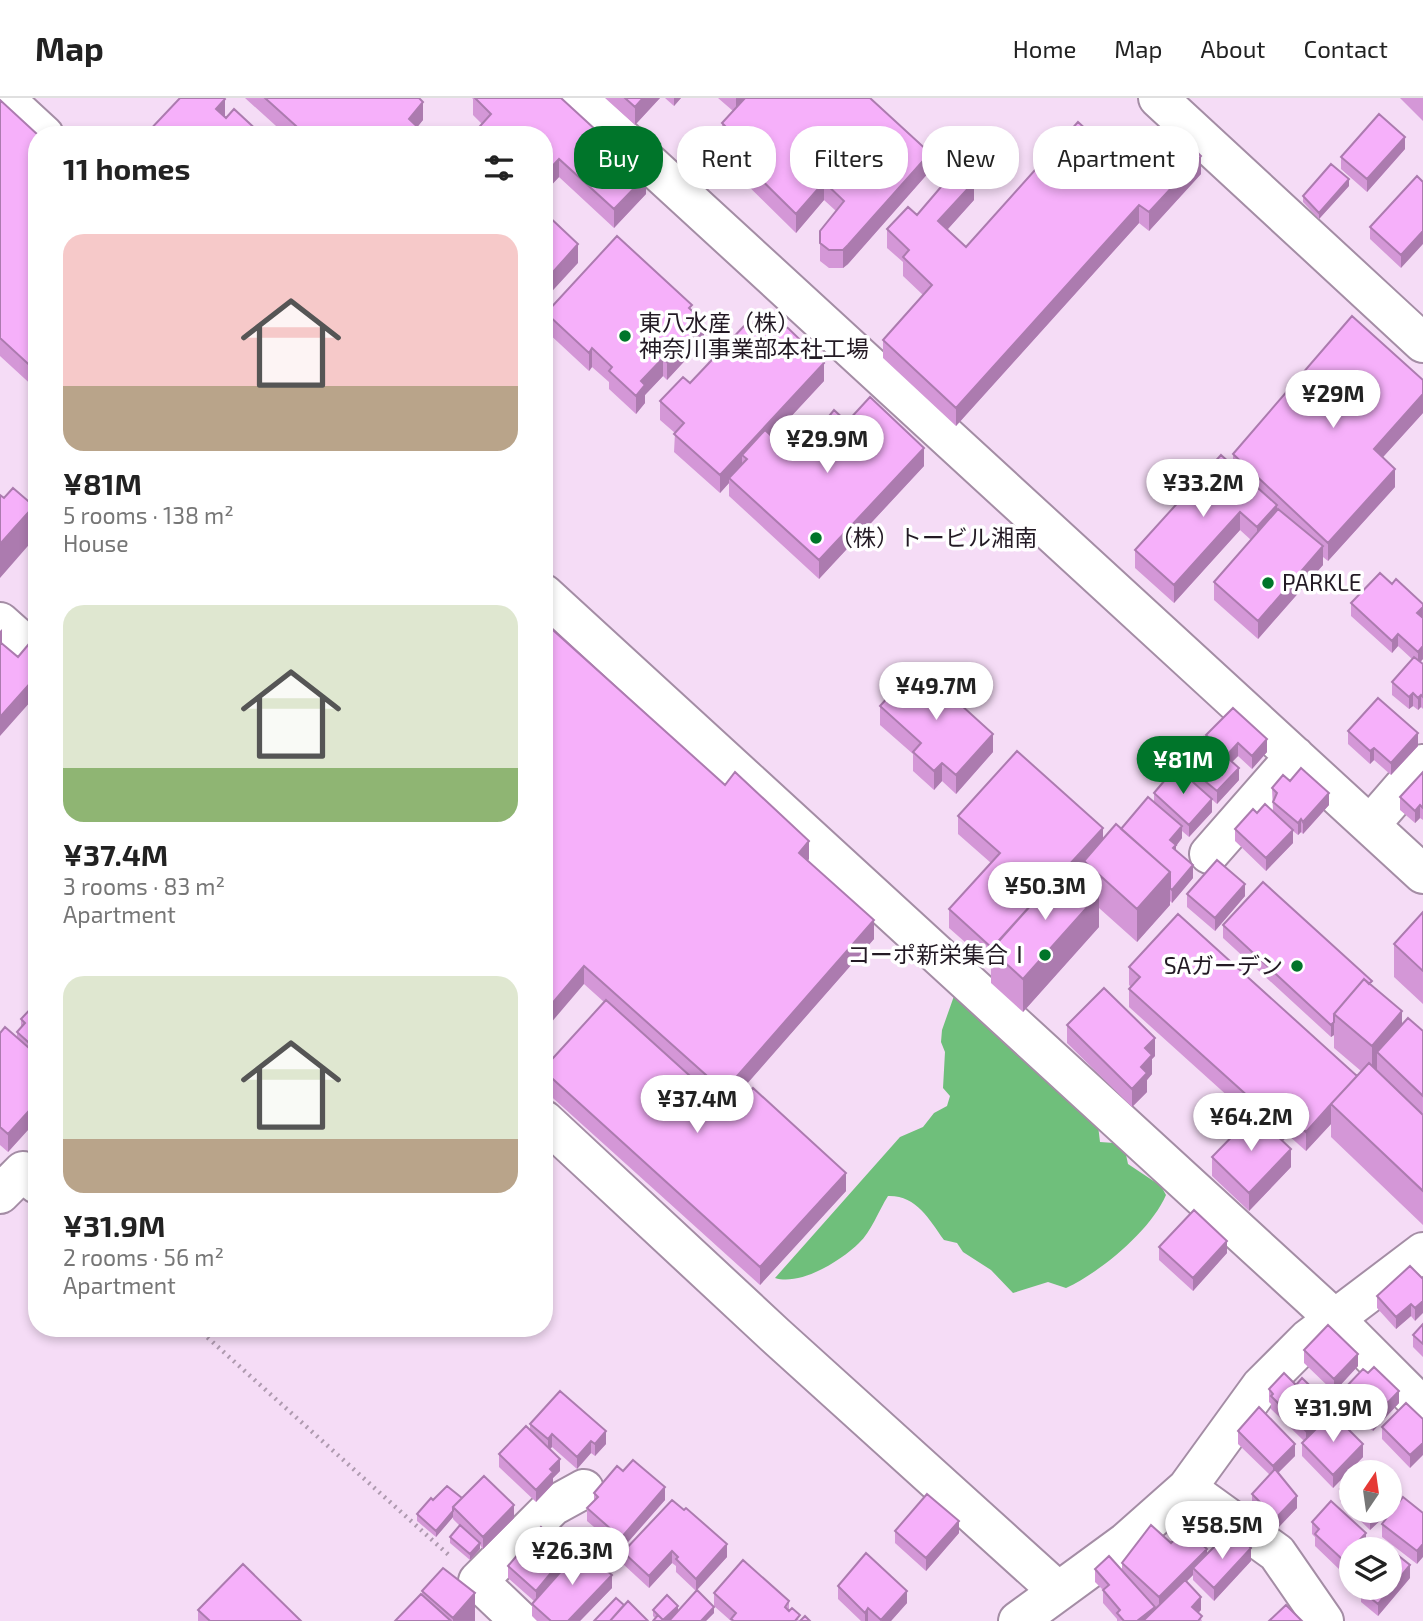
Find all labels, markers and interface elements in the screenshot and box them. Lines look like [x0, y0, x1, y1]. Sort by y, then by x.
text: Map [35, 28, 104, 68]
text: Home [1013, 34, 1076, 63]
text: Map [1114, 34, 1162, 63]
text: About [1200, 34, 1266, 63]
text: Contact [1304, 34, 1388, 63]
chip: Buy [574, 126, 663, 189]
chip: Rent [677, 126, 776, 189]
chip: Filters [790, 126, 908, 189]
chip: New [922, 126, 1019, 189]
chip: Apartment [1033, 126, 1199, 189]
icon: filters [480, 149, 518, 187]
text: 11 homes [63, 150, 190, 186]
icon: home [228, 280, 354, 406]
place label: 東八水産（株） 神奈川事業部本社工場 [639, 308, 869, 362]
marker: 東八水産（株） 神奈川事業部本社工場 [617, 328, 633, 344]
pin: ¥29M [1292, 370, 1374, 430]
text: ¥29M [1301, 379, 1365, 407]
pin: ¥29.9M [770, 416, 884, 475]
text: ¥29.9M [786, 424, 868, 452]
pin: ¥33.2M [1146, 460, 1260, 519]
text: ¥81M [63, 465, 142, 501]
text: ¥33.2M [1162, 468, 1244, 496]
text: 5 rooms · 138 m² [63, 501, 234, 529]
place label: （株）トービル湘南 [830, 523, 1037, 551]
text: House [63, 529, 129, 557]
marker: （株）トービル湘南 [808, 530, 824, 546]
place label: PARKLE [1282, 568, 1362, 596]
marker: PARKLE [1260, 575, 1276, 591]
icon: home [228, 651, 354, 777]
pin: ¥49.7M [879, 662, 993, 722]
text: ¥49.7M [895, 671, 977, 699]
pin: ¥81M [1142, 736, 1224, 796]
text: ¥81M [1153, 745, 1213, 773]
text: ¥37.4M [63, 836, 168, 872]
pin: ¥50.3M [988, 862, 1102, 922]
text: ¥50.3M [1004, 871, 1086, 899]
text: 3 rooms · 83 m² [63, 872, 225, 900]
text: Apartment [63, 900, 176, 928]
place label: コーポ新栄集合Ⅰ [847, 940, 1031, 968]
marker: コーポ新栄集合Ⅰ [1037, 947, 1053, 963]
place label: SAガーデン [1164, 951, 1283, 979]
marker: SAガーデン [1289, 958, 1305, 974]
icon: home [228, 1022, 354, 1148]
pin: ¥37.4M [640, 1076, 754, 1135]
text: ¥37.4M [657, 1084, 737, 1112]
pin: ¥64.2M [1194, 1094, 1308, 1153]
text: ¥64.2M [1209, 1102, 1293, 1130]
text: ¥31.9M [63, 1207, 165, 1243]
text: 2 rooms · 56 m² [63, 1243, 224, 1271]
text: Apartment [63, 1271, 176, 1299]
pin: ¥31.9M [1276, 1384, 1390, 1444]
text: ¥31.9M [1294, 1393, 1372, 1421]
north arrow [1339, 1460, 1402, 1522]
map controls [1339, 1460, 1402, 1600]
pin: ¥58.5M [1165, 1502, 1279, 1561]
text: ¥58.5M [1181, 1510, 1263, 1538]
pin: ¥26.3M [515, 1528, 629, 1587]
text: ¥26.3M [531, 1536, 613, 1564]
button: layers [1339, 1537, 1402, 1600]

